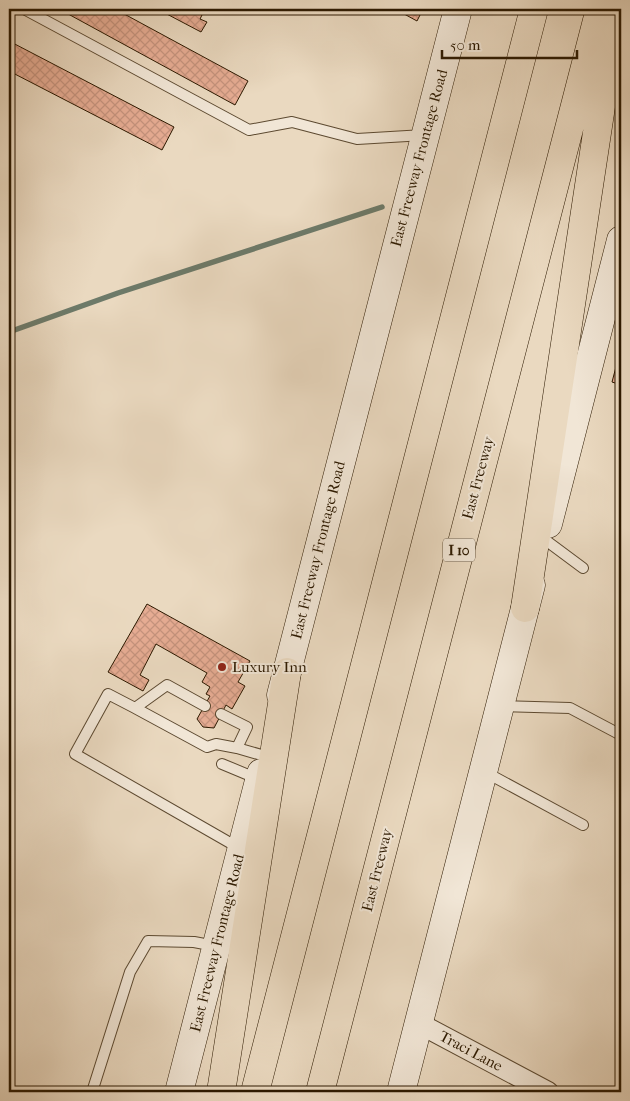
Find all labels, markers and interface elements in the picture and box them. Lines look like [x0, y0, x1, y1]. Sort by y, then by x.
scale bar [442, 28, 578, 60]
text: 50 m [450, 36, 481, 54]
street label: East Freeway Frontage Road [387, 67, 452, 249]
street label: East Freeway [458, 434, 498, 521]
street label: East Freeway Frontage Road [287, 458, 349, 641]
road number: I 10 [443, 538, 475, 562]
place label: Luxury Inn [232, 658, 307, 676]
marker: Luxury Inn [216, 661, 228, 673]
street label: East Freeway [358, 826, 396, 913]
street label: East Freeway Frontage Road [186, 851, 248, 1034]
street label: Traci Lane [436, 1027, 506, 1075]

